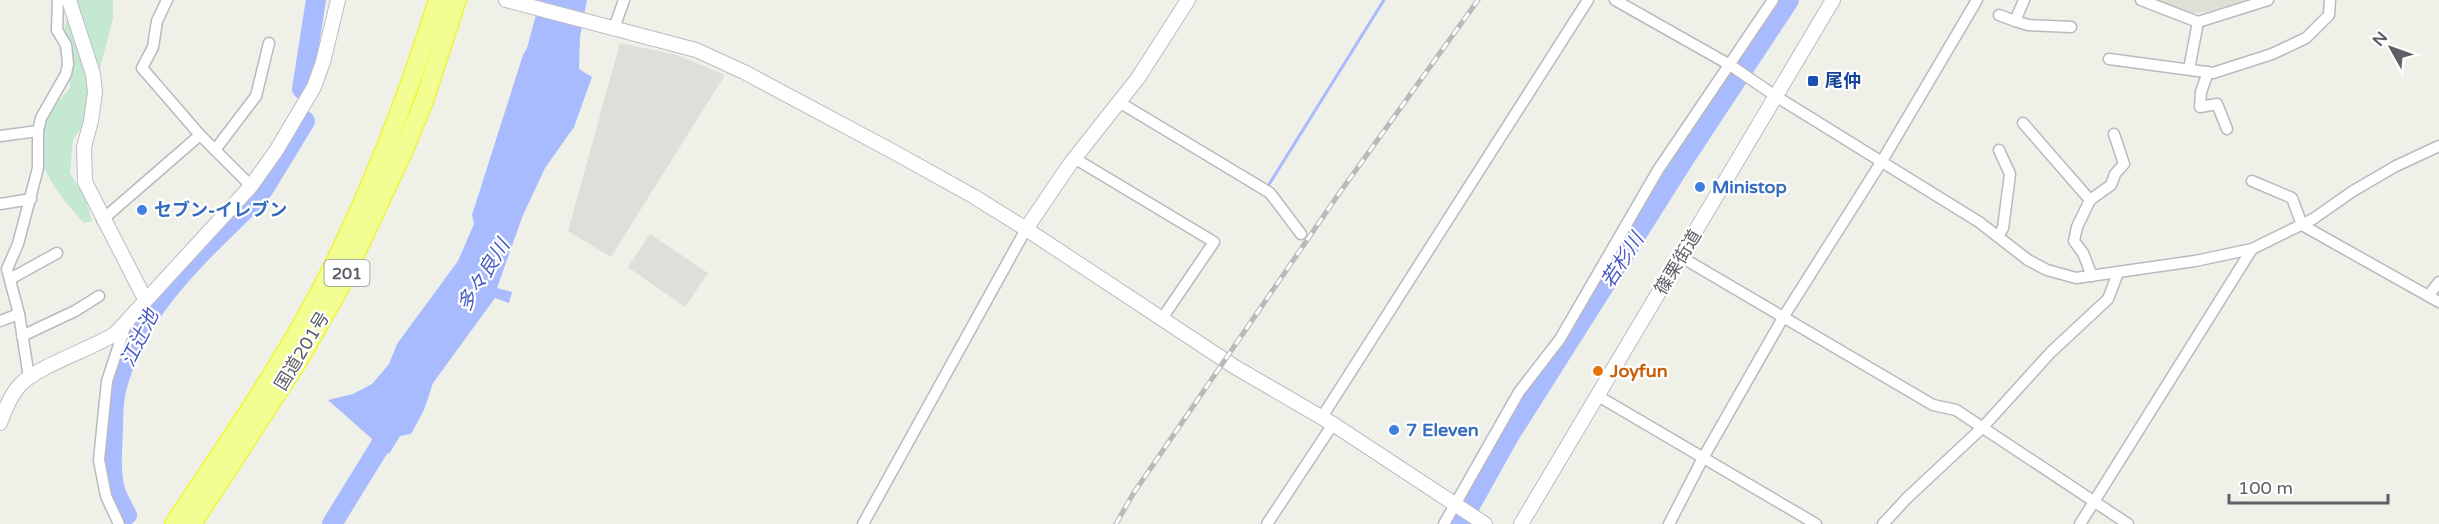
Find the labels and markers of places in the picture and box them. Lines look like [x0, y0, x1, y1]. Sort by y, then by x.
place label: 尾仲 [1825, 70, 1861, 92]
marker: 尾仲 [1806, 74, 1820, 88]
place label: Ministop [1712, 176, 1787, 198]
marker: Ministop [1693, 180, 1707, 194]
place label: セブン-イレブン [154, 199, 287, 221]
marker: セブン-イレブン [135, 203, 149, 217]
place label: Joyfun [1609, 360, 1668, 382]
marker: Joyfun [1591, 364, 1605, 378]
place label: 7 Eleven [1406, 419, 1479, 441]
marker: 7 Eleven [1387, 423, 1401, 437]

